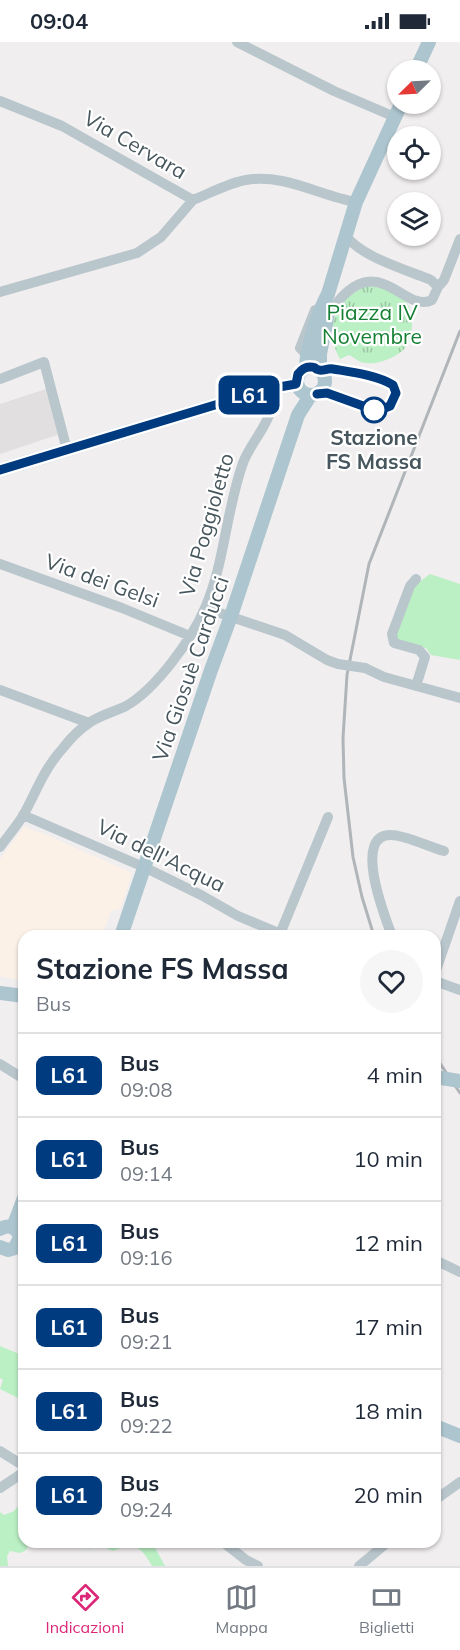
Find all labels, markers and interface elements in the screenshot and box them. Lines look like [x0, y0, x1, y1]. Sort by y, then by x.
text: 09:04 [30, 7, 88, 35]
north arrow [387, 60, 441, 114]
map controls [387, 60, 441, 246]
street label: Via Cervara [79, 104, 192, 184]
button: locate [387, 126, 441, 180]
button: layers [387, 192, 441, 246]
park label: Piazza IV Novembre [322, 299, 422, 349]
line badge: L61 [214, 376, 284, 414]
text: L61 [231, 382, 267, 408]
marker: Stazione FS Massa [361, 397, 387, 423]
place label: Stazione FS Massa [326, 424, 422, 474]
street label: Via Poggioletto [173, 450, 239, 599]
street label: Via dei Gelsi [42, 547, 163, 613]
street label: Via Giosuè Carducci [146, 573, 234, 765]
street label: Via dell'Acqua [93, 813, 230, 897]
button: heart [360, 950, 423, 1013]
text: Stazione FS Massa [36, 951, 289, 986]
text: Bus [36, 991, 71, 1016]
text: Bus [120, 1049, 159, 1077]
text: 4 min [367, 1061, 423, 1089]
text: L61 [51, 1062, 87, 1088]
text: 09:08 [120, 1077, 173, 1102]
text: Bus [120, 1133, 159, 1161]
text: 10 min [353, 1145, 423, 1173]
text: L61 [51, 1146, 87, 1172]
text: 09:14 [120, 1161, 173, 1186]
text: Bus [120, 1217, 159, 1245]
text: 12 min [353, 1229, 423, 1257]
text: L61 [51, 1230, 87, 1256]
text: 09:16 [120, 1245, 173, 1270]
text: Bus [120, 1301, 159, 1329]
text: 17 min [353, 1313, 423, 1341]
text: L61 [51, 1314, 87, 1340]
text: 09:21 [120, 1329, 173, 1354]
text: Bus [120, 1385, 159, 1413]
text: 18 min [353, 1397, 423, 1425]
text: L61 [51, 1398, 87, 1424]
text: 09:22 [120, 1413, 173, 1438]
text: Bus [120, 1469, 159, 1497]
text: 20 min [353, 1481, 423, 1509]
text: L61 [51, 1482, 87, 1508]
text: 09:24 [120, 1497, 173, 1522]
tab: Indicazioni [46, 1581, 124, 1637]
tab: Mappa [216, 1581, 268, 1637]
tab: Biglietti [359, 1581, 414, 1637]

